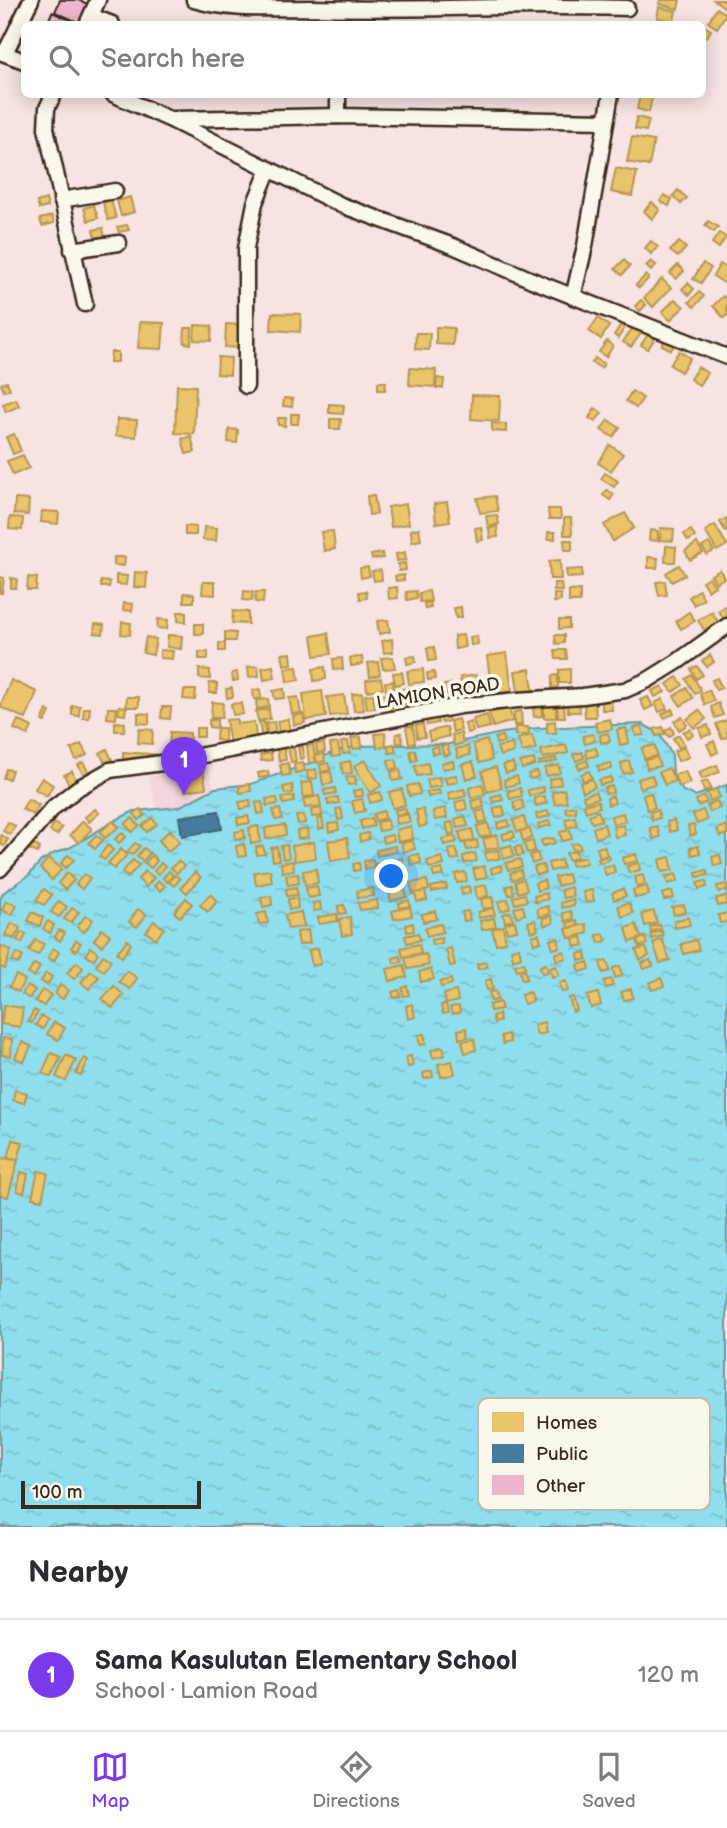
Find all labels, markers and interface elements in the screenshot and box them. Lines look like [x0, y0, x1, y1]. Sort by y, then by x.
search box [21, 21, 706, 98]
icon: search [45, 41, 83, 79]
text: Search here [101, 44, 245, 75]
street label: LAMION ROAD [375, 673, 501, 714]
pin: 1 [161, 737, 207, 795]
your location [374, 859, 408, 893]
legend [478, 1398, 710, 1510]
text: Homes [536, 1412, 597, 1435]
text: Public [536, 1443, 588, 1466]
text: Other [536, 1475, 586, 1498]
scale bar [21, 1478, 201, 1510]
text: 100 m [32, 1481, 83, 1504]
text: Nearby [28, 1555, 128, 1591]
text: Sama Kasulutan Elementary School [95, 1646, 517, 1677]
text: 1 [46, 1661, 56, 1689]
text: 120 m [638, 1661, 699, 1689]
text: School · Lamion Road [95, 1677, 318, 1705]
tab: Map [91, 1748, 130, 1813]
tab: Directions [312, 1748, 400, 1813]
tab: Saved [582, 1748, 636, 1813]

